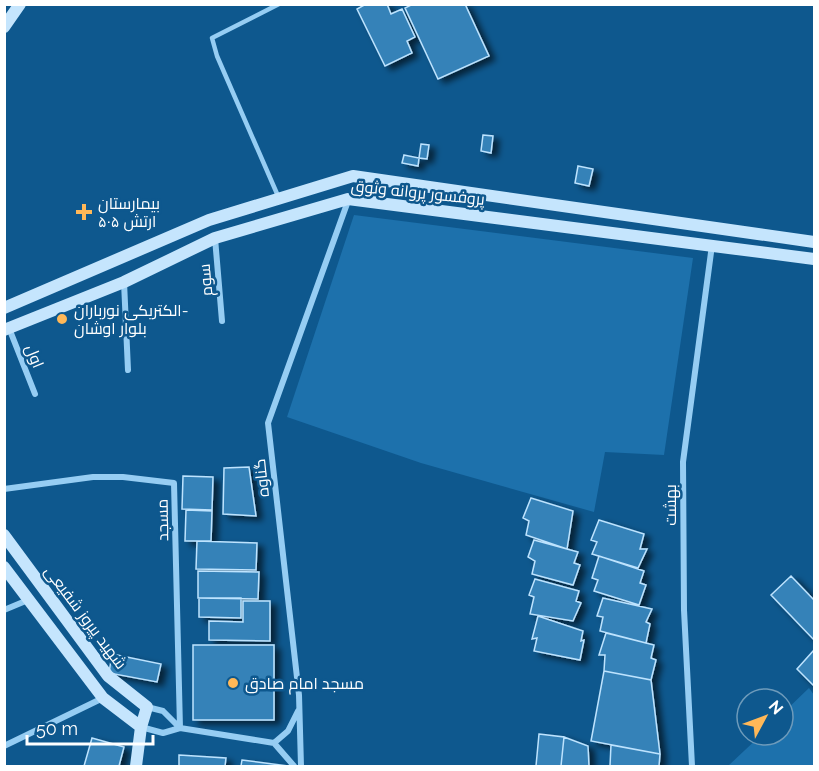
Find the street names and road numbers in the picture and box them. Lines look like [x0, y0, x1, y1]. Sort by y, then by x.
street label: پروفسور پروانه وثوق [350, 176, 487, 211]
street label: سوم [195, 263, 218, 297]
street label: اول [20, 342, 48, 371]
street label: گناوه [250, 458, 273, 498]
street label: بهشت [661, 484, 681, 526]
street label: مسجد [153, 499, 172, 541]
street label: شهید پیروز شفیعی [39, 562, 131, 674]

